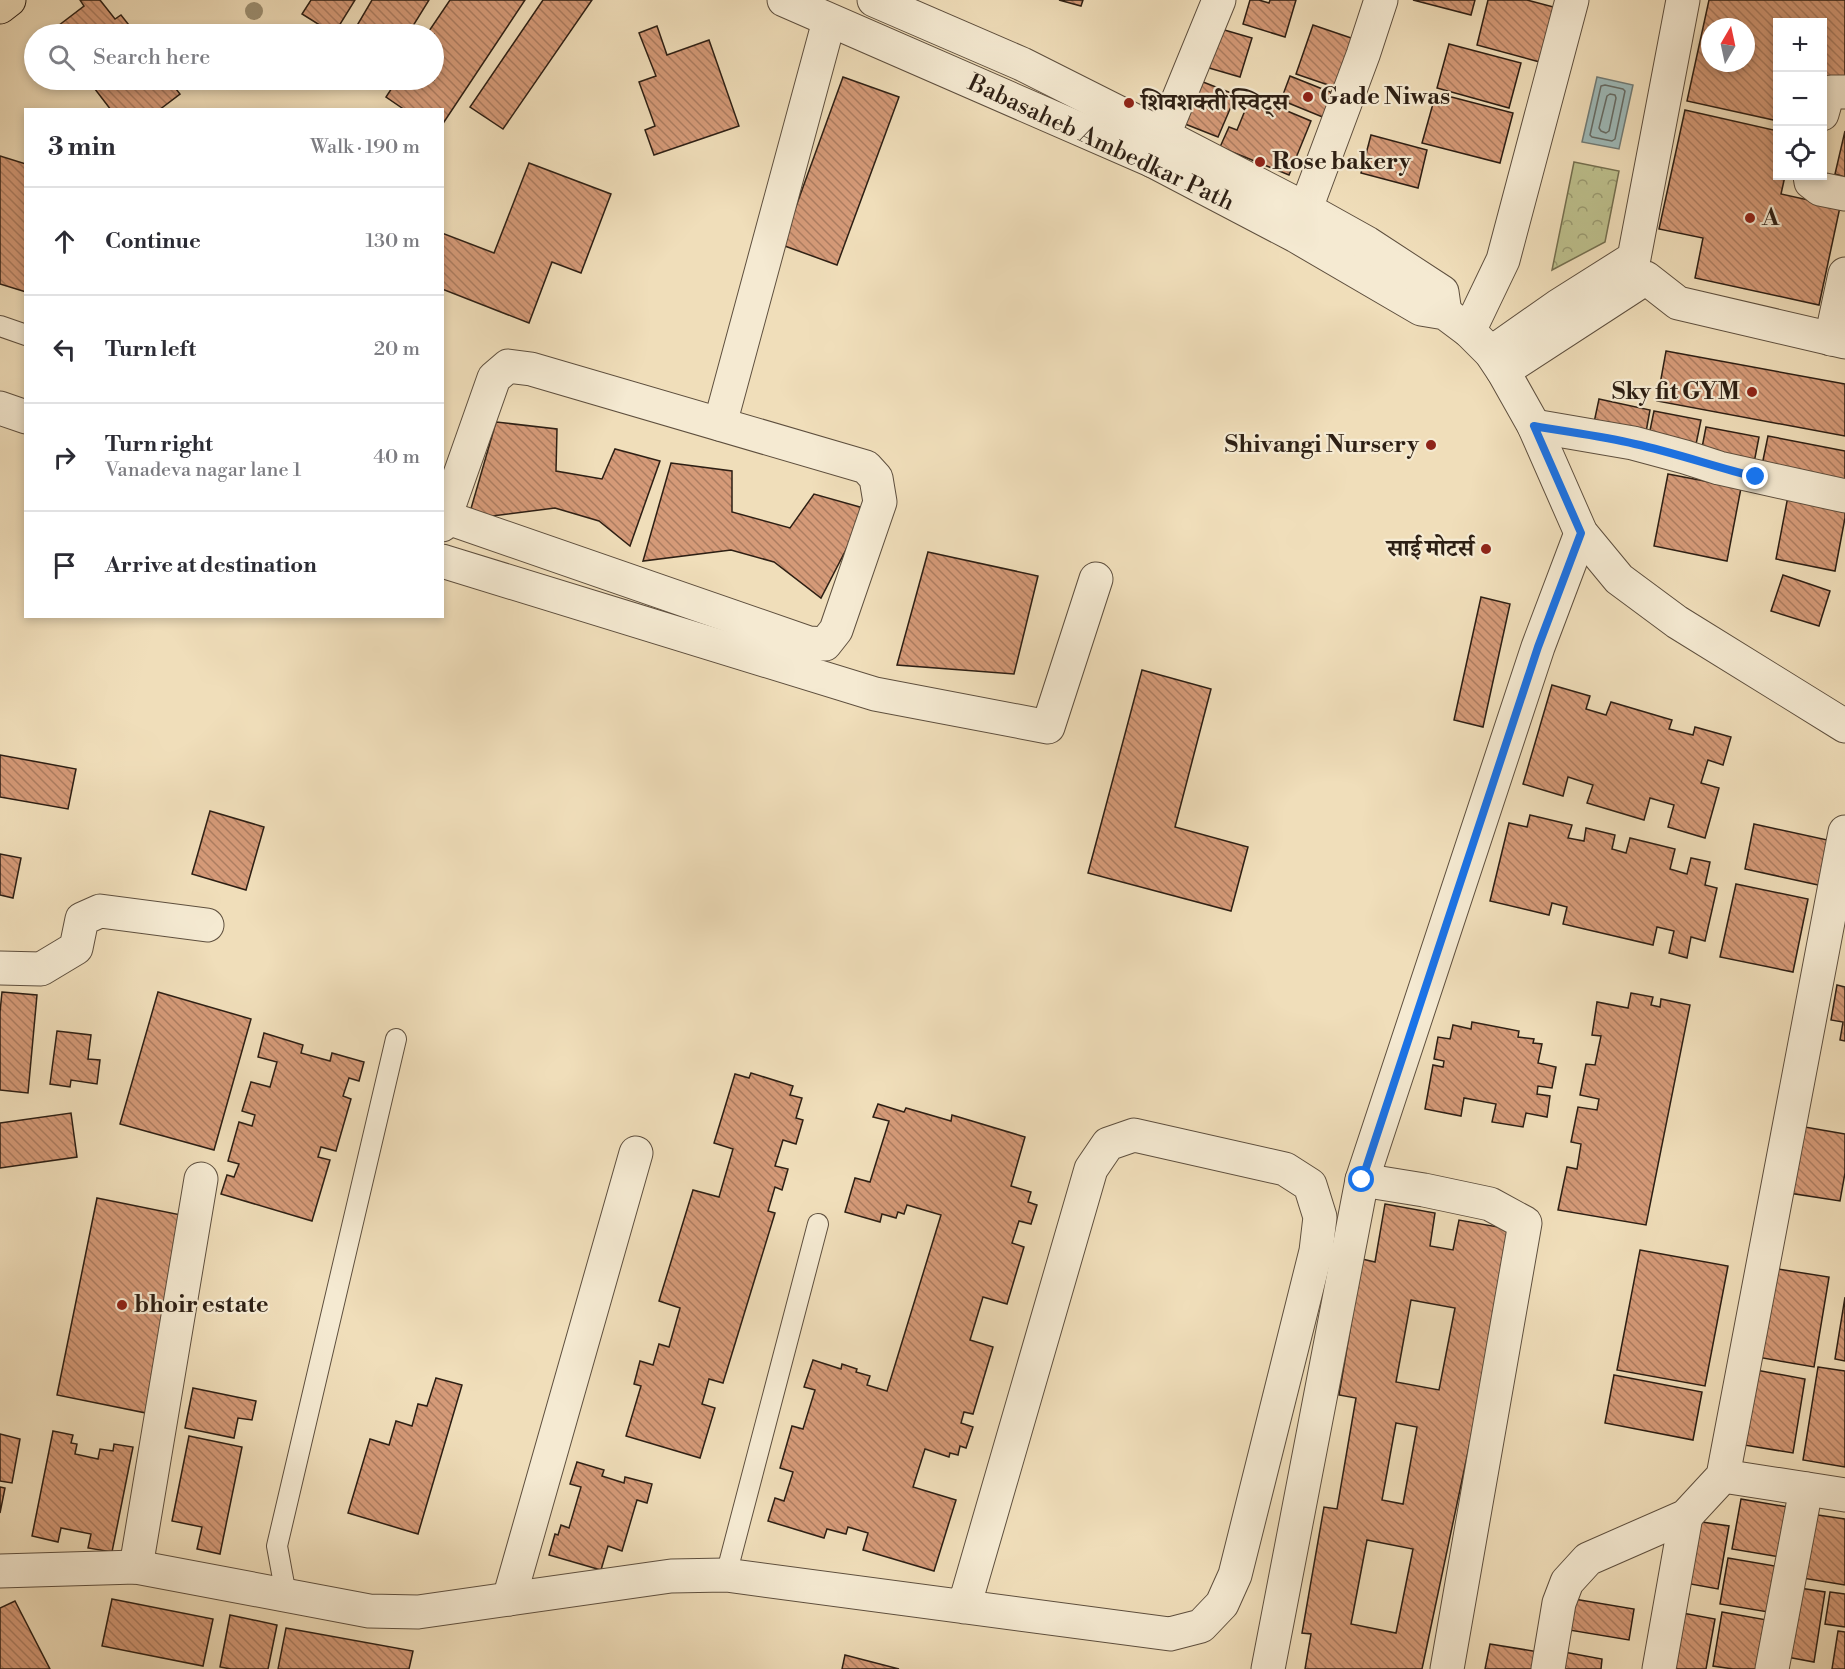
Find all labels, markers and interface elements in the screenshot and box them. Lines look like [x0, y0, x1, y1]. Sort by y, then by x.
north arrow [1701, 18, 1755, 72]
map controls [1773, 18, 1827, 180]
button: + [1773, 18, 1827, 72]
search box [24, 24, 444, 90]
icon: search [45, 41, 78, 74]
text: Search here [93, 44, 210, 71]
street label: Babasaheb Ambedkar Path [962, 68, 1239, 218]
button: − [1773, 72, 1827, 126]
place label: Gade Niwas [1320, 82, 1450, 112]
place label: शिवशक्ती स्विट्स [1139, 88, 1290, 118]
marker: Gade Niwas [1301, 90, 1315, 104]
marker: शिवशक्ती स्विट्स [1122, 96, 1136, 110]
button: locate [1773, 126, 1827, 180]
text: 3 min [48, 131, 116, 163]
text: Walk · 190 m [310, 135, 420, 160]
place label: Rose bakery [1272, 147, 1412, 177]
marker: Rose bakery [1253, 155, 1267, 169]
place label: A [1761, 203, 1780, 233]
marker: A [1743, 211, 1757, 225]
icon: ahead [48, 225, 81, 258]
text: Continue [105, 228, 201, 255]
text: 130 m [365, 229, 420, 254]
icon: left [48, 333, 81, 366]
text: Turn left [105, 336, 196, 363]
text: 20 m [374, 337, 420, 362]
place label: Sky fit GYM [1612, 377, 1740, 407]
marker: Sky fit GYM [1745, 385, 1759, 399]
place label: Shivangi Nursery [1225, 430, 1420, 460]
text: Turn right [105, 431, 213, 458]
marker: Shivangi Nursery [1424, 438, 1438, 452]
icon: right [48, 441, 81, 474]
text: 40 m [373, 445, 420, 470]
text: Vanadeva nagar lane 1 [105, 458, 301, 483]
route end [1742, 463, 1768, 489]
place label: साई मोटर्स [1385, 534, 1476, 564]
marker: साई मोटर्स [1479, 542, 1493, 556]
icon: arrive [48, 549, 81, 582]
text: Arrive at destination [105, 552, 317, 579]
route start [1348, 1166, 1374, 1192]
place label: bhoir estate [134, 1290, 269, 1320]
marker: bhoir estate [115, 1298, 129, 1312]

